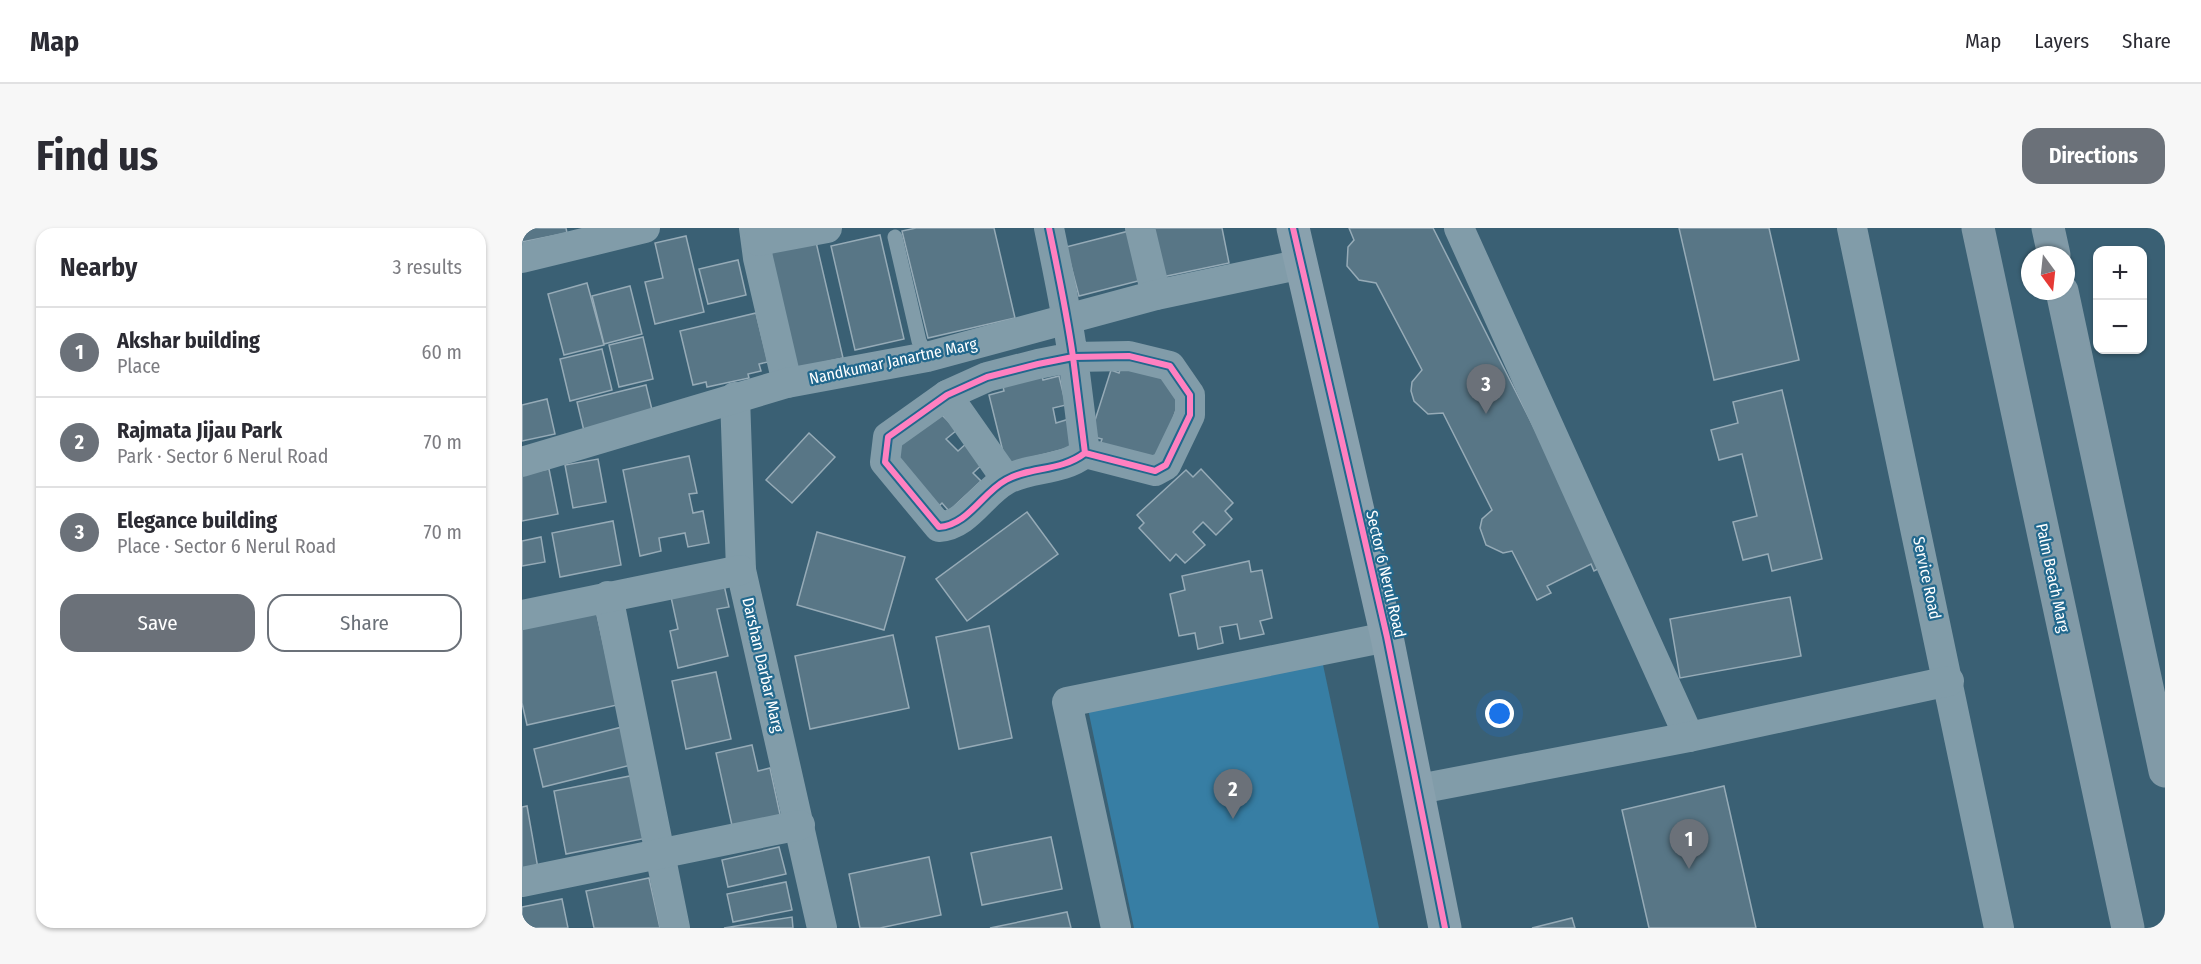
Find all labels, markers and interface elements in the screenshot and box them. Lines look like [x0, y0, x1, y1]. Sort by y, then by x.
text: Map [30, 25, 79, 58]
text: Map [1965, 28, 2001, 54]
text: Layers [2034, 28, 2089, 54]
text: Share [2122, 28, 2171, 54]
button: Directions [2022, 128, 2165, 184]
text: Find us [36, 131, 158, 181]
north arrow [2021, 246, 2075, 300]
map controls [2093, 246, 2147, 354]
button: + [2093, 246, 2147, 300]
text: Nearby [60, 252, 137, 283]
text: 3 results [393, 255, 462, 279]
button: − [2093, 300, 2147, 354]
text: Akshar building [117, 327, 260, 354]
street label: Nandkumar Janartne Marg [807, 334, 979, 388]
text: 1 [75, 340, 84, 364]
text: 60 m [422, 340, 462, 364]
text: Place [117, 354, 160, 378]
pin: 3 [1466, 364, 1506, 414]
text: Rajmata Jijau Park [117, 417, 282, 444]
text: 2 [75, 430, 84, 454]
text: 70 m [424, 430, 462, 454]
text: Park · Sector 6 Nerul Road [117, 444, 328, 468]
text: Elegance building [117, 507, 277, 534]
street label: Sector 6 Nerul Road [1362, 509, 1410, 639]
text: 3 [75, 520, 84, 544]
text: 70 m [424, 520, 462, 544]
street label: Palm Beach Marg [2032, 522, 2074, 635]
text: Place · Sector 6 Nerul Road [117, 534, 336, 558]
street label: Service Road [1909, 535, 1945, 621]
button: Save [60, 594, 255, 652]
button: Share [267, 594, 462, 652]
street label: Darshan Darbar Marg [738, 596, 788, 735]
your location [1485, 699, 1514, 728]
pin: 2 [1214, 770, 1252, 819]
pin: 1 [1670, 820, 1708, 869]

